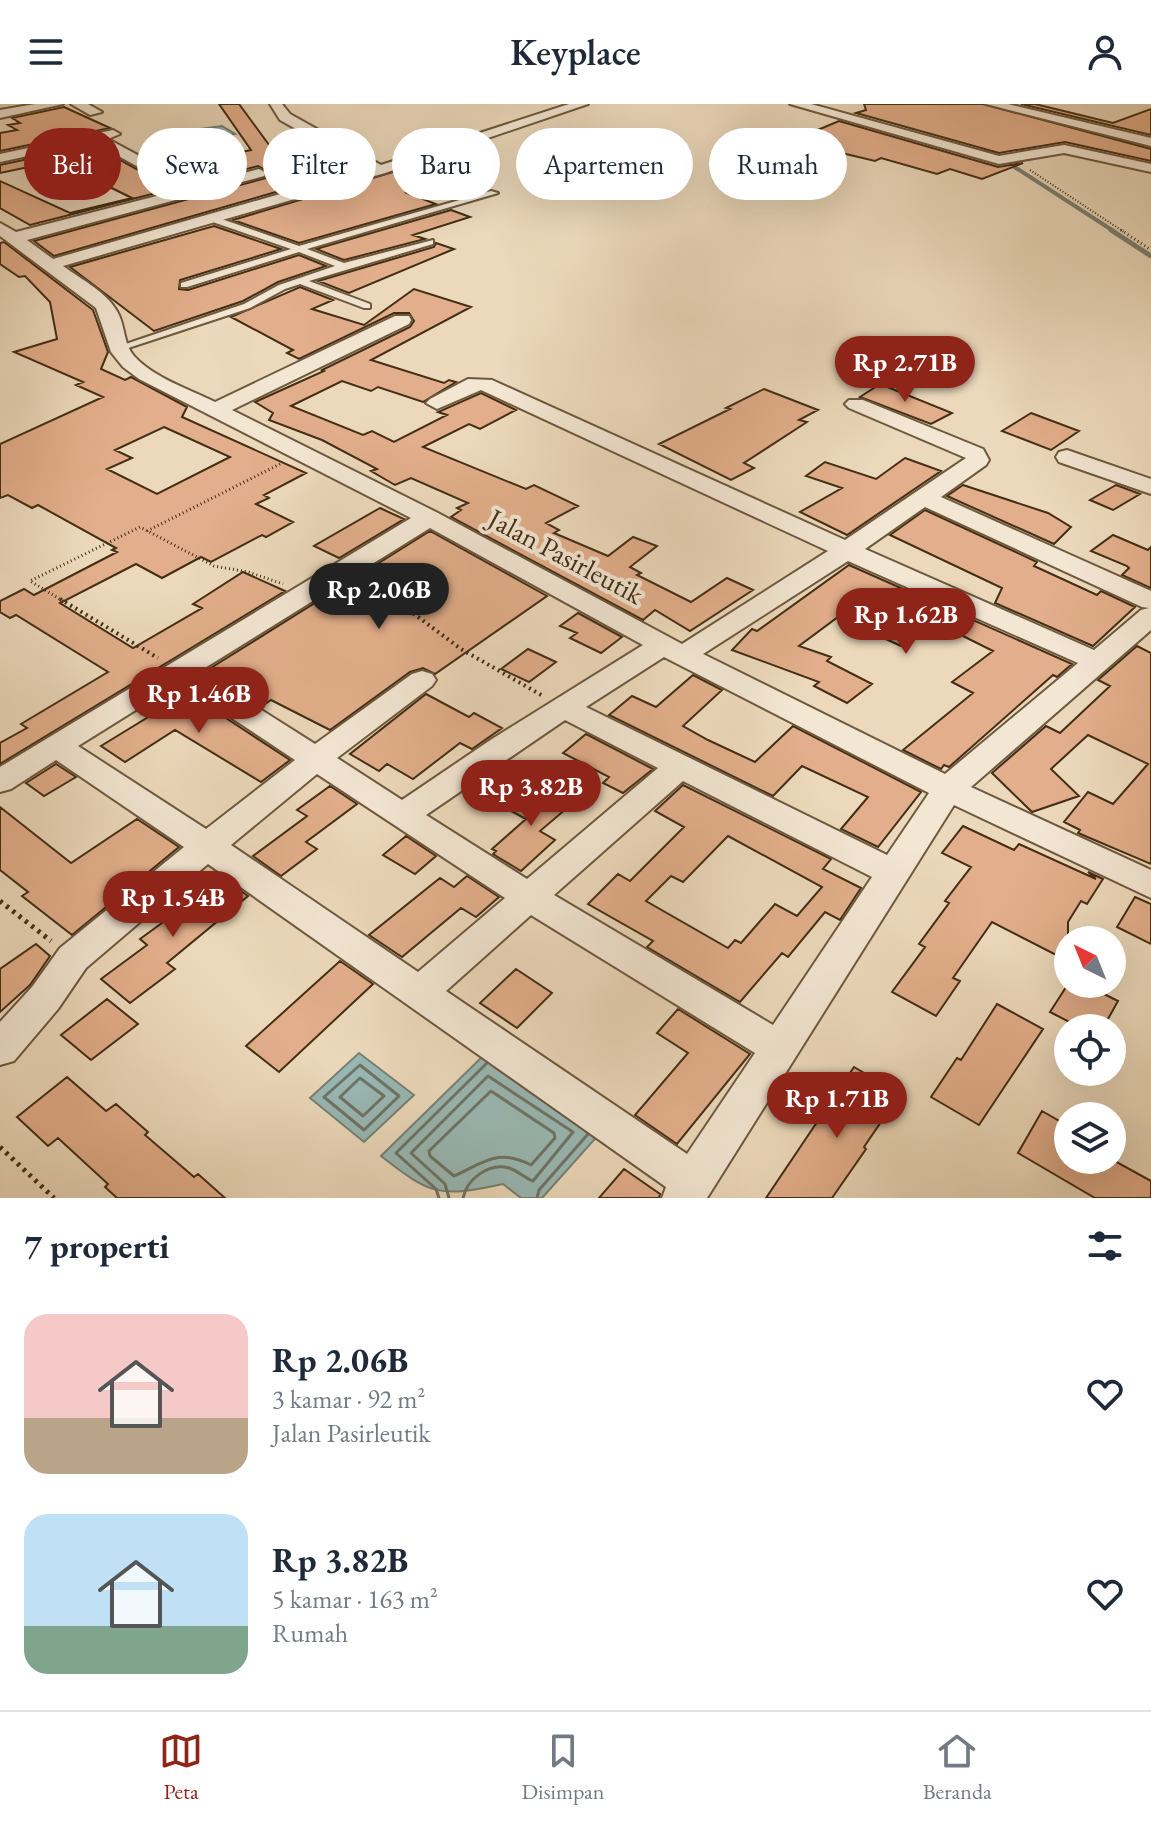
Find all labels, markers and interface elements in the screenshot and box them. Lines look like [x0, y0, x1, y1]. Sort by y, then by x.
text: Keyplace [510, 29, 641, 76]
icon: menu [24, 30, 68, 74]
icon: person [1083, 30, 1127, 74]
chip: Beli [24, 128, 121, 200]
chip: Sewa [137, 128, 247, 200]
chip: Filter [263, 128, 376, 200]
chip: Baru [392, 128, 500, 200]
chip: Apartemen [516, 128, 693, 200]
chip: Rumah [709, 128, 847, 200]
pin: Rp 2.71B [822, 336, 988, 404]
text: Rp 2.71B [853, 345, 957, 379]
street label: Jalan Pasirleutik [480, 499, 651, 612]
pin: Rp 2.06B [296, 563, 462, 631]
text: Rp 2.06B [327, 572, 431, 606]
pin: Rp 1.62B [823, 588, 989, 656]
text: Rp 1.62B [854, 597, 958, 631]
pin: Rp 1.46B [116, 667, 282, 735]
text: Rp 1.46B [147, 676, 251, 710]
pin: Rp 3.82B [448, 760, 614, 828]
text: Rp 3.82B [479, 769, 583, 803]
pin: Rp 1.54B [90, 871, 256, 939]
text: Rp 1.54B [121, 880, 225, 914]
north arrow [1054, 926, 1126, 998]
map controls [1054, 926, 1126, 1174]
button: locate [1054, 1014, 1126, 1086]
pin: Rp 1.71B [754, 1072, 920, 1140]
text: Rp 1.71B [785, 1081, 889, 1115]
button: layers [1054, 1102, 1126, 1174]
text: 7 properti [24, 1224, 169, 1268]
icon: filters [1083, 1224, 1127, 1268]
text: Rp 2.06B [272, 1338, 408, 1382]
icon: home [88, 1346, 184, 1442]
icon: heart [1083, 1372, 1127, 1416]
text: 3 kamar · 92 m² [272, 1382, 425, 1416]
text: Jalan Pasirleutik [272, 1416, 430, 1450]
text: Rp 3.82B [272, 1538, 408, 1582]
icon: home [88, 1546, 184, 1642]
icon: heart [1083, 1572, 1127, 1616]
text: 5 kamar · 163 m² [272, 1582, 438, 1616]
text: Rumah [272, 1616, 348, 1650]
tab: Peta [159, 1729, 203, 1806]
tab: Disimpan [521, 1729, 604, 1806]
tab: Beranda [923, 1729, 992, 1806]

